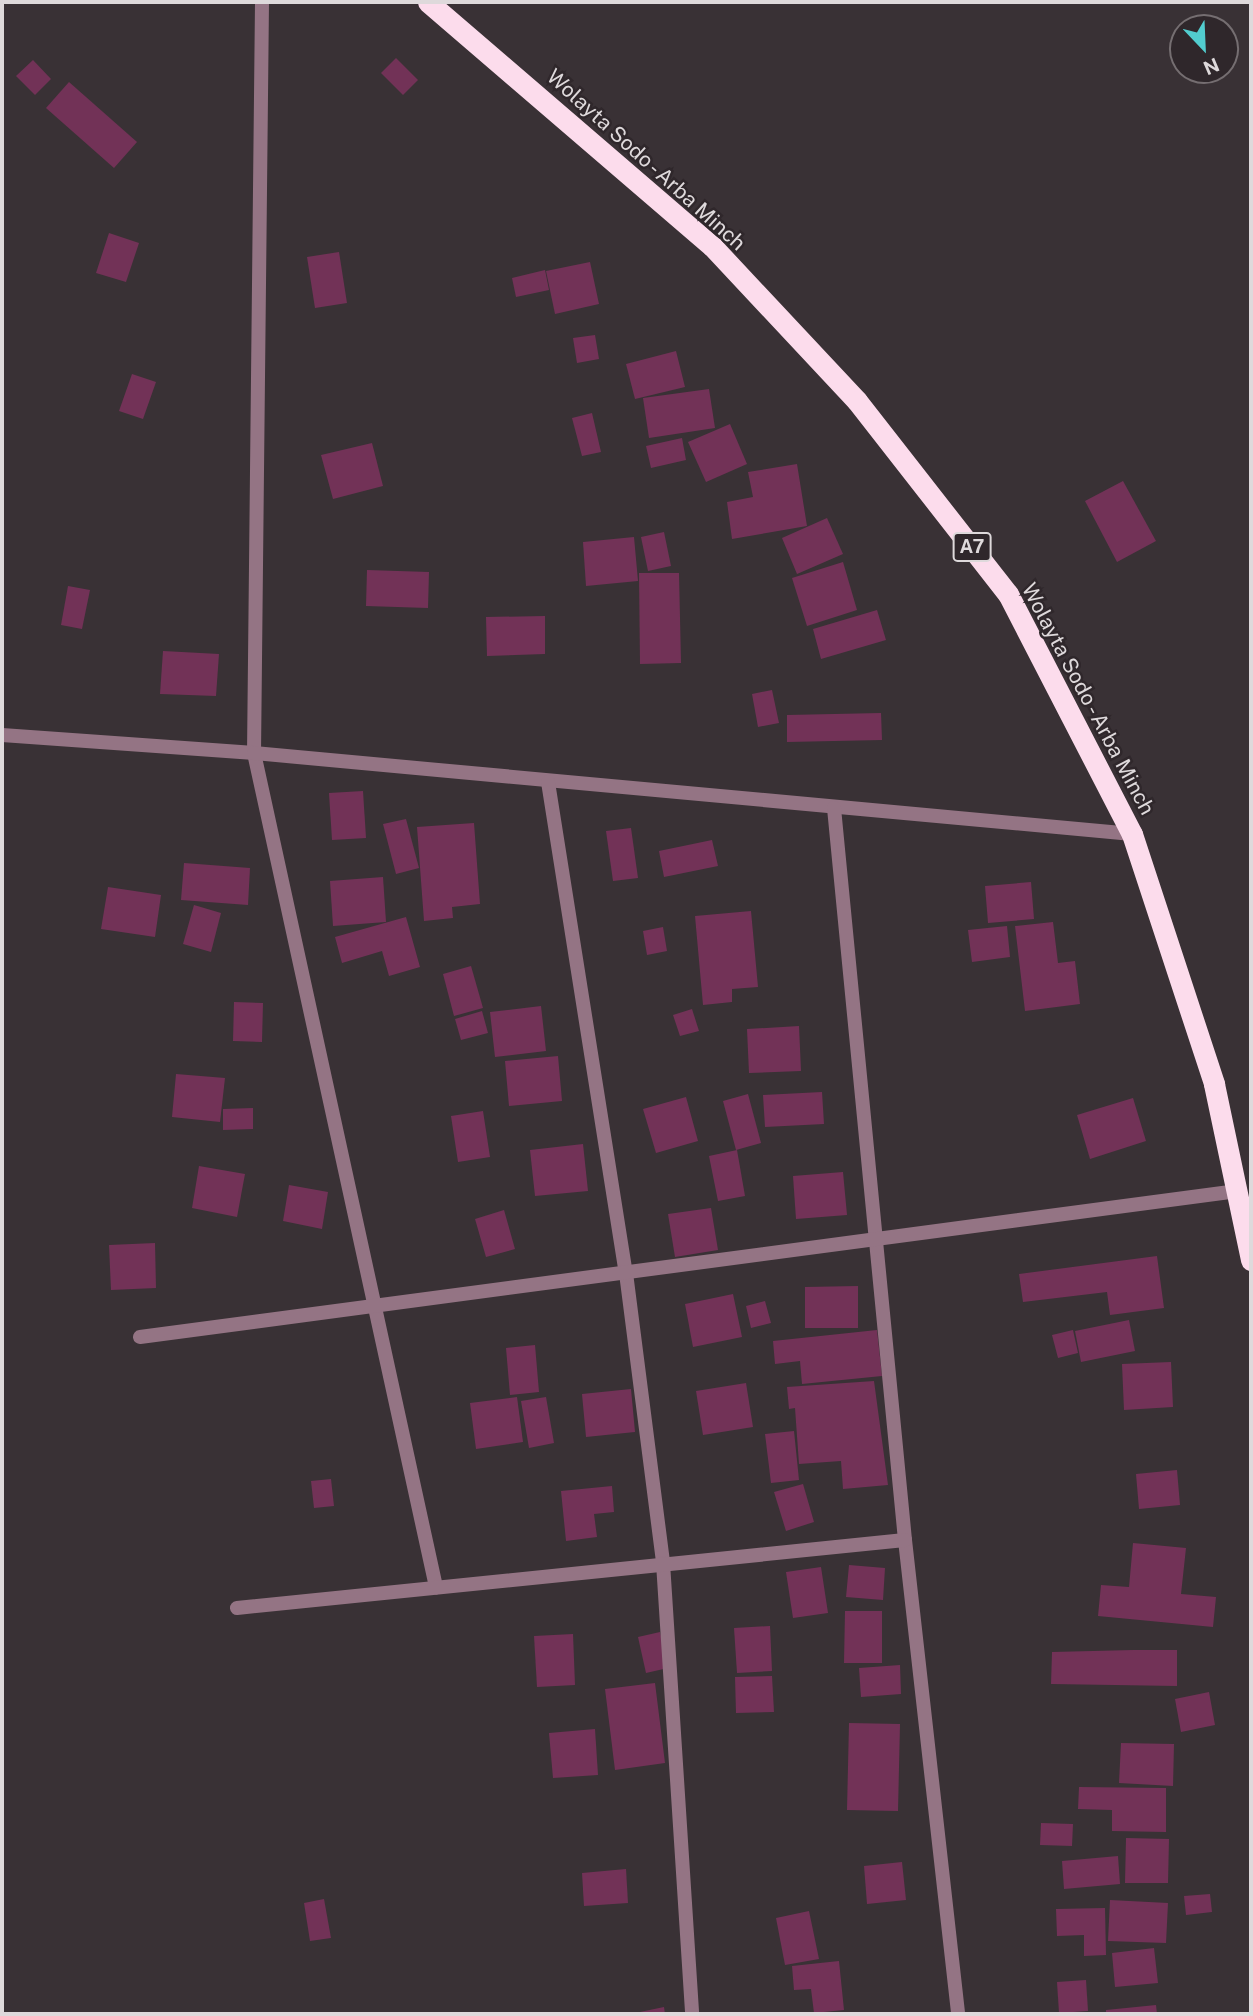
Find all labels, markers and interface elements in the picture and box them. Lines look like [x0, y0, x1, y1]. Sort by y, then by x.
north arrow [1169, 14, 1239, 84]
text: N [1200, 53, 1223, 80]
street label: Wolayta Sodo - Arba Minch [539, 62, 753, 258]
road number: A7 [951, 532, 993, 562]
street label: Wolayta Sodo - Arba Minch [1015, 576, 1161, 822]

